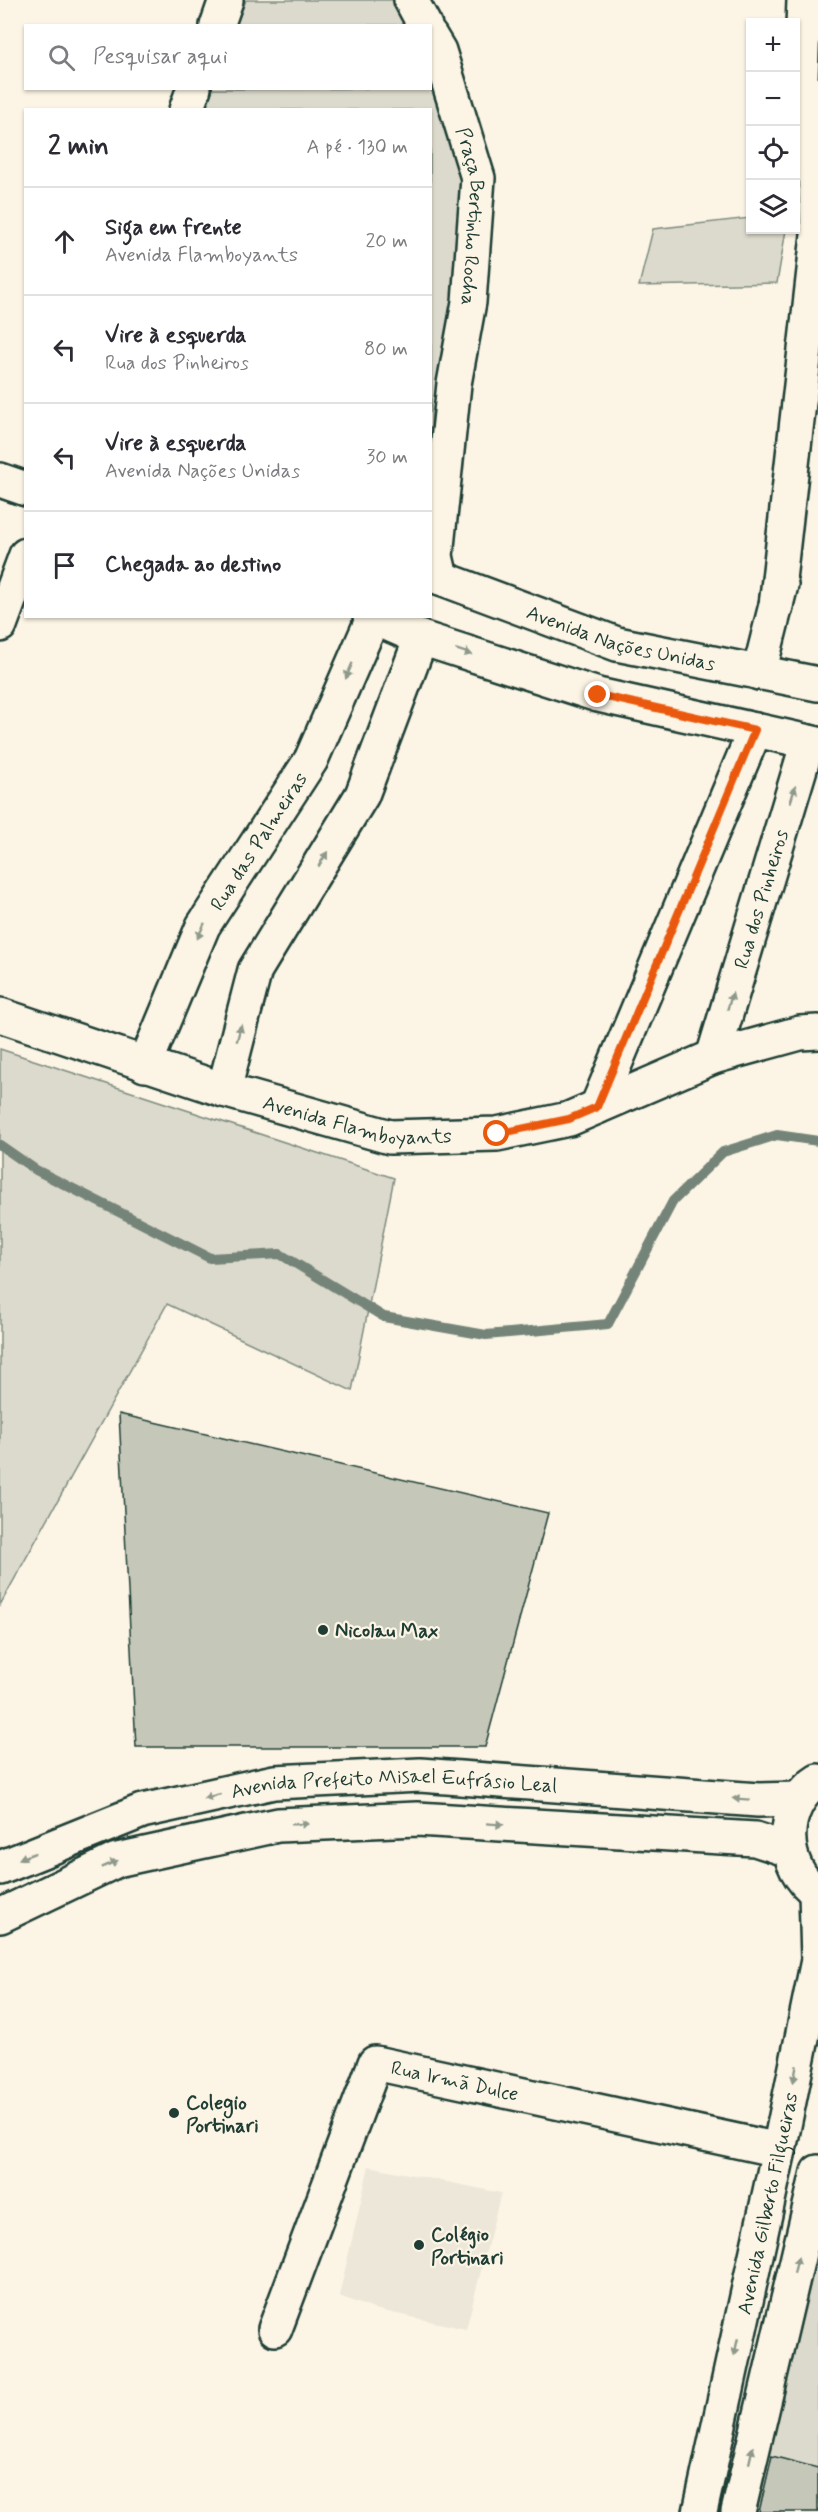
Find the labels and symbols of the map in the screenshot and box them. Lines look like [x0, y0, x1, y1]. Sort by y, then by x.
street label: Praça Bertinho Rocha [448, 124, 490, 306]
street label: Avenida Nações Unidas [523, 599, 717, 678]
one-way arrow [455, 648, 473, 657]
one-way arrow [345, 663, 354, 680]
route end [584, 681, 610, 707]
street label: Rua das Palmeiras [205, 767, 315, 916]
one-way arrow [788, 785, 798, 803]
street label: Rua dos Pinheiros [728, 826, 796, 972]
one-way arrow [317, 851, 328, 867]
one-way arrow [197, 922, 206, 939]
one-way arrow [726, 992, 735, 1010]
one-way arrow [234, 1024, 244, 1043]
street label: Avenida Flamboyants [260, 1090, 452, 1152]
route start [483, 1120, 509, 1146]
place label: Nicolau Max [335, 1618, 438, 1645]
marker: Nicolau Max [316, 1623, 330, 1637]
street label: Avenida Prefeito Misael Eufrásio Leal [228, 1763, 558, 1806]
one-way arrow [203, 1791, 222, 1801]
one-way arrow [731, 1794, 750, 1803]
one-way arrow [291, 1819, 310, 1829]
one-way arrow [486, 1819, 505, 1828]
one-way arrow [18, 1851, 36, 1861]
one-way arrow [101, 1859, 119, 1868]
street label: Rua Irmã Dulce [388, 2055, 521, 2109]
one-way arrow [790, 2065, 799, 2084]
place label: Colegio Portinari [186, 2090, 259, 2140]
street label: Avenida Gilberto Filgueiras [732, 2090, 806, 2317]
marker: Colegio Portinari [167, 2106, 181, 2120]
place label: Colégio Portinari [431, 2222, 504, 2272]
marker: Colégio Portinari [412, 2238, 426, 2252]
one-way arrow [792, 2255, 801, 2274]
one-way arrow [731, 2338, 741, 2356]
one-way arrow [747, 2446, 757, 2464]

